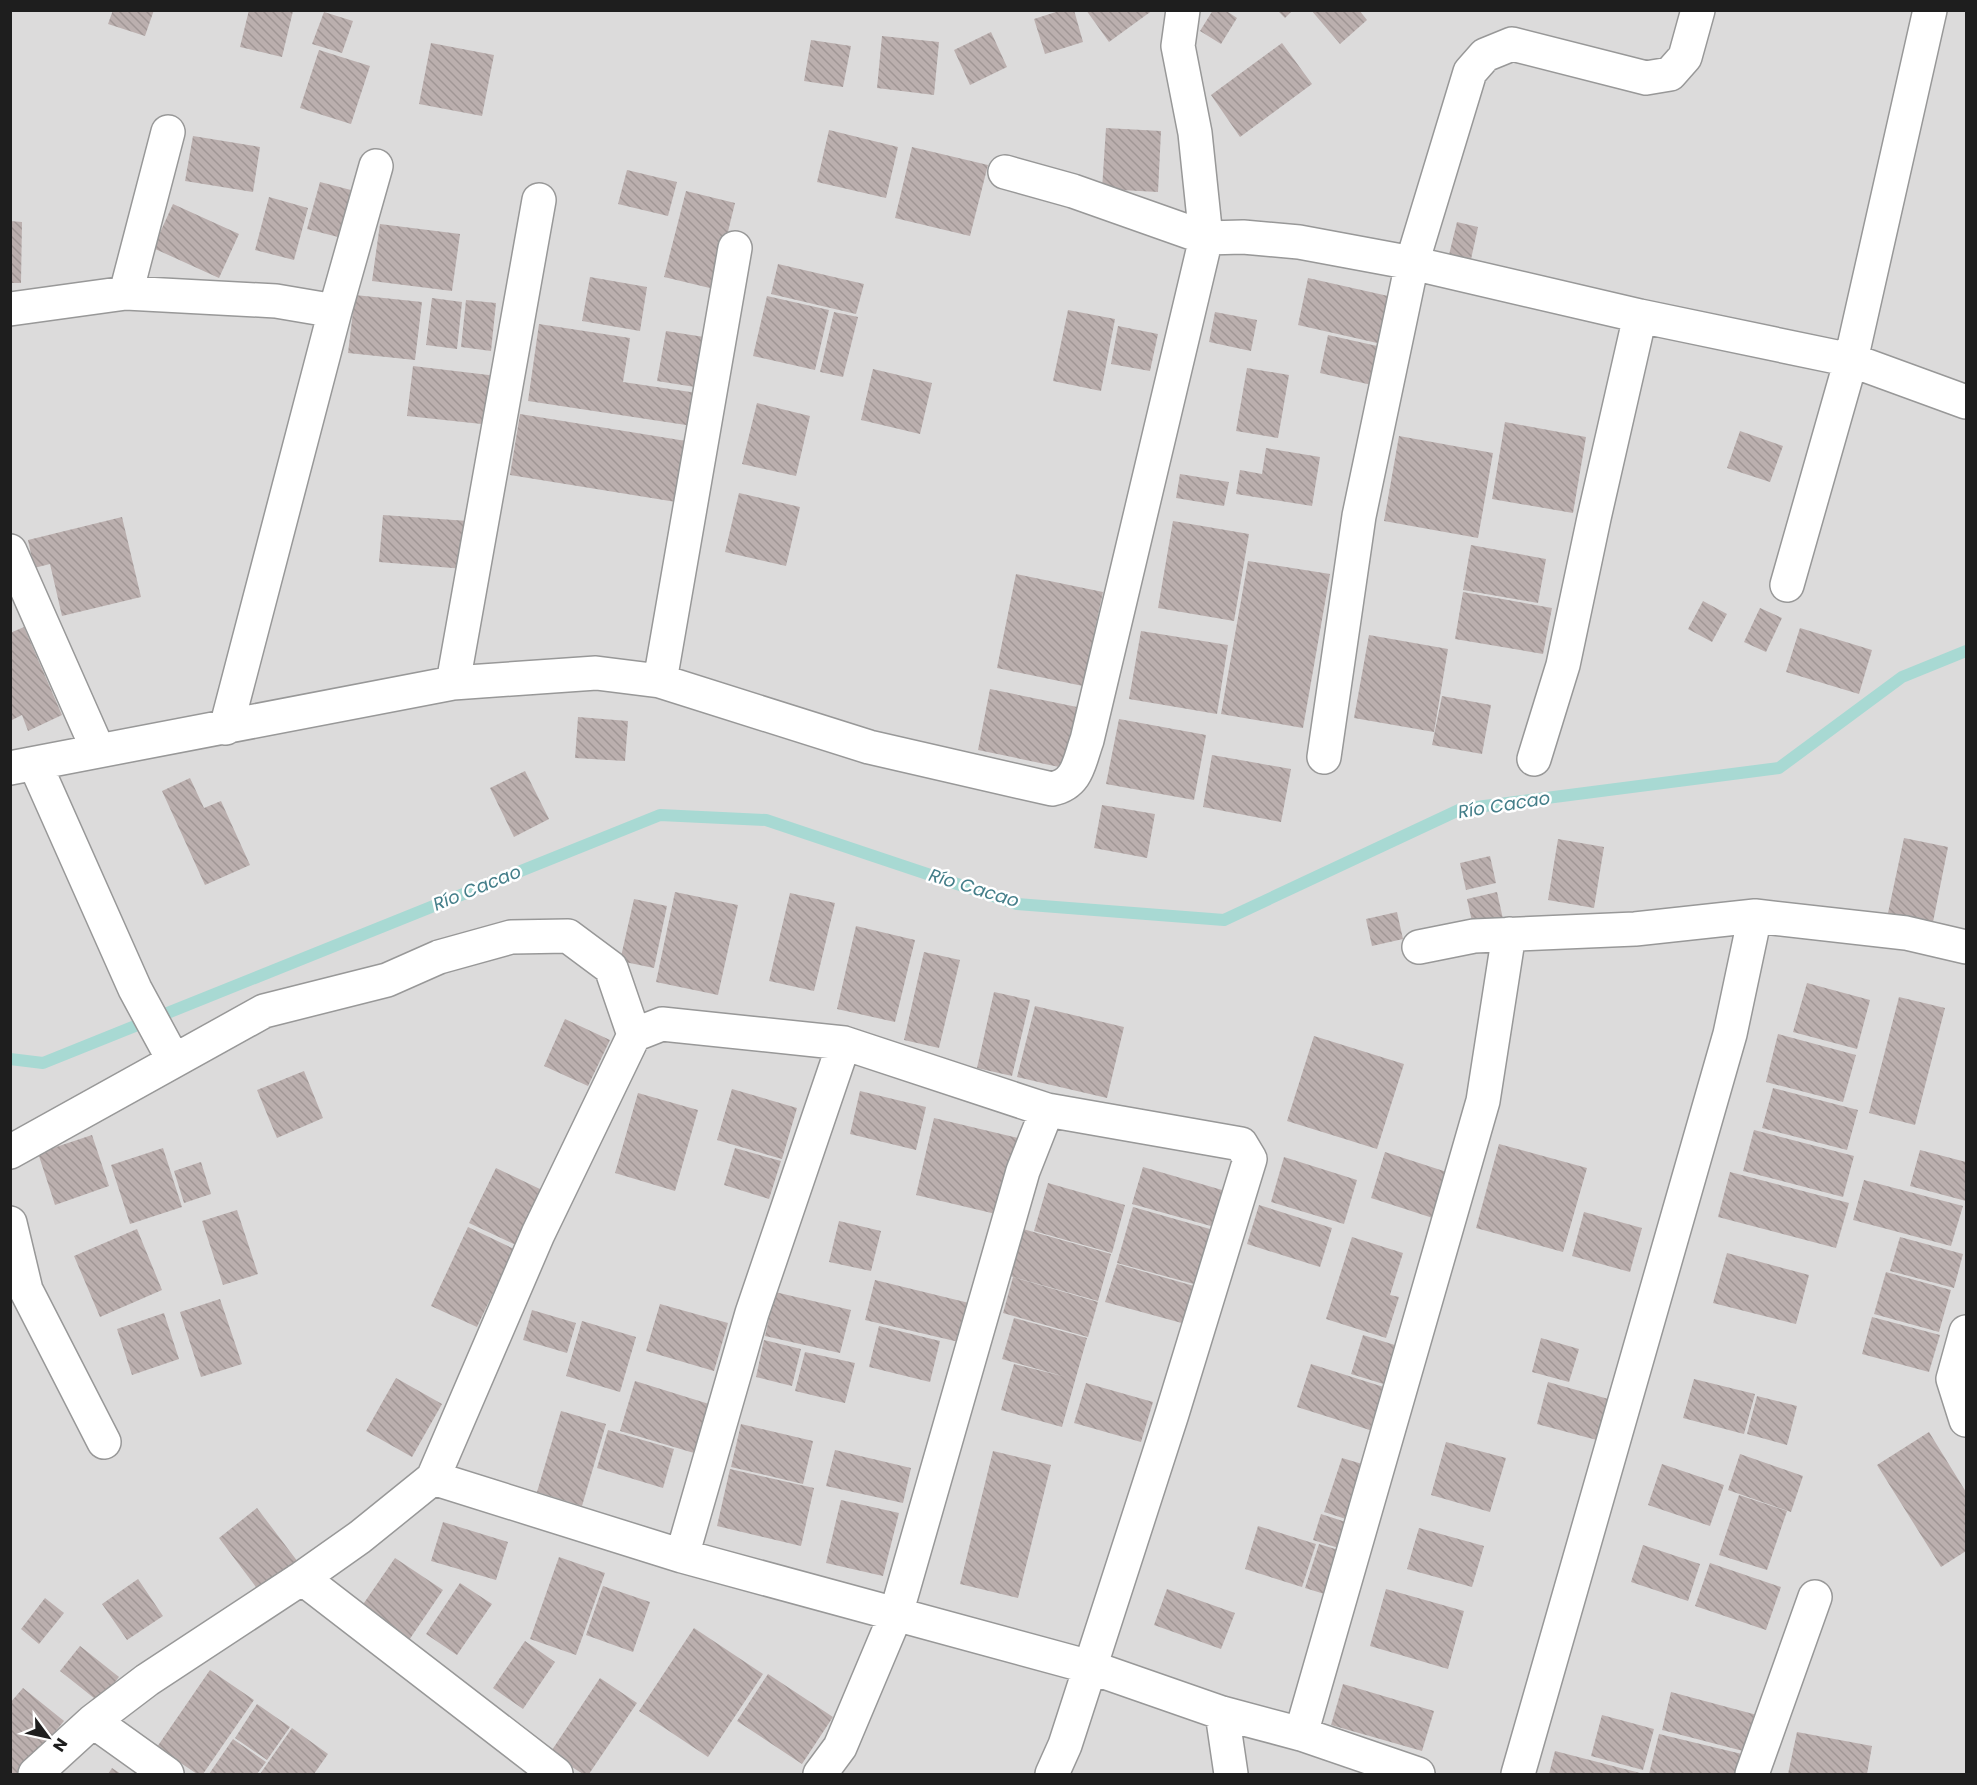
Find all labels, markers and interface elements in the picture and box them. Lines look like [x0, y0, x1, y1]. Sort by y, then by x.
water label: Río Cacao [1456, 785, 1552, 824]
water label: Río Cacao [429, 859, 525, 917]
water label: Río Cacao [926, 862, 1022, 913]
north arrow [18, 1707, 78, 1767]
text: N [47, 1734, 73, 1756]

